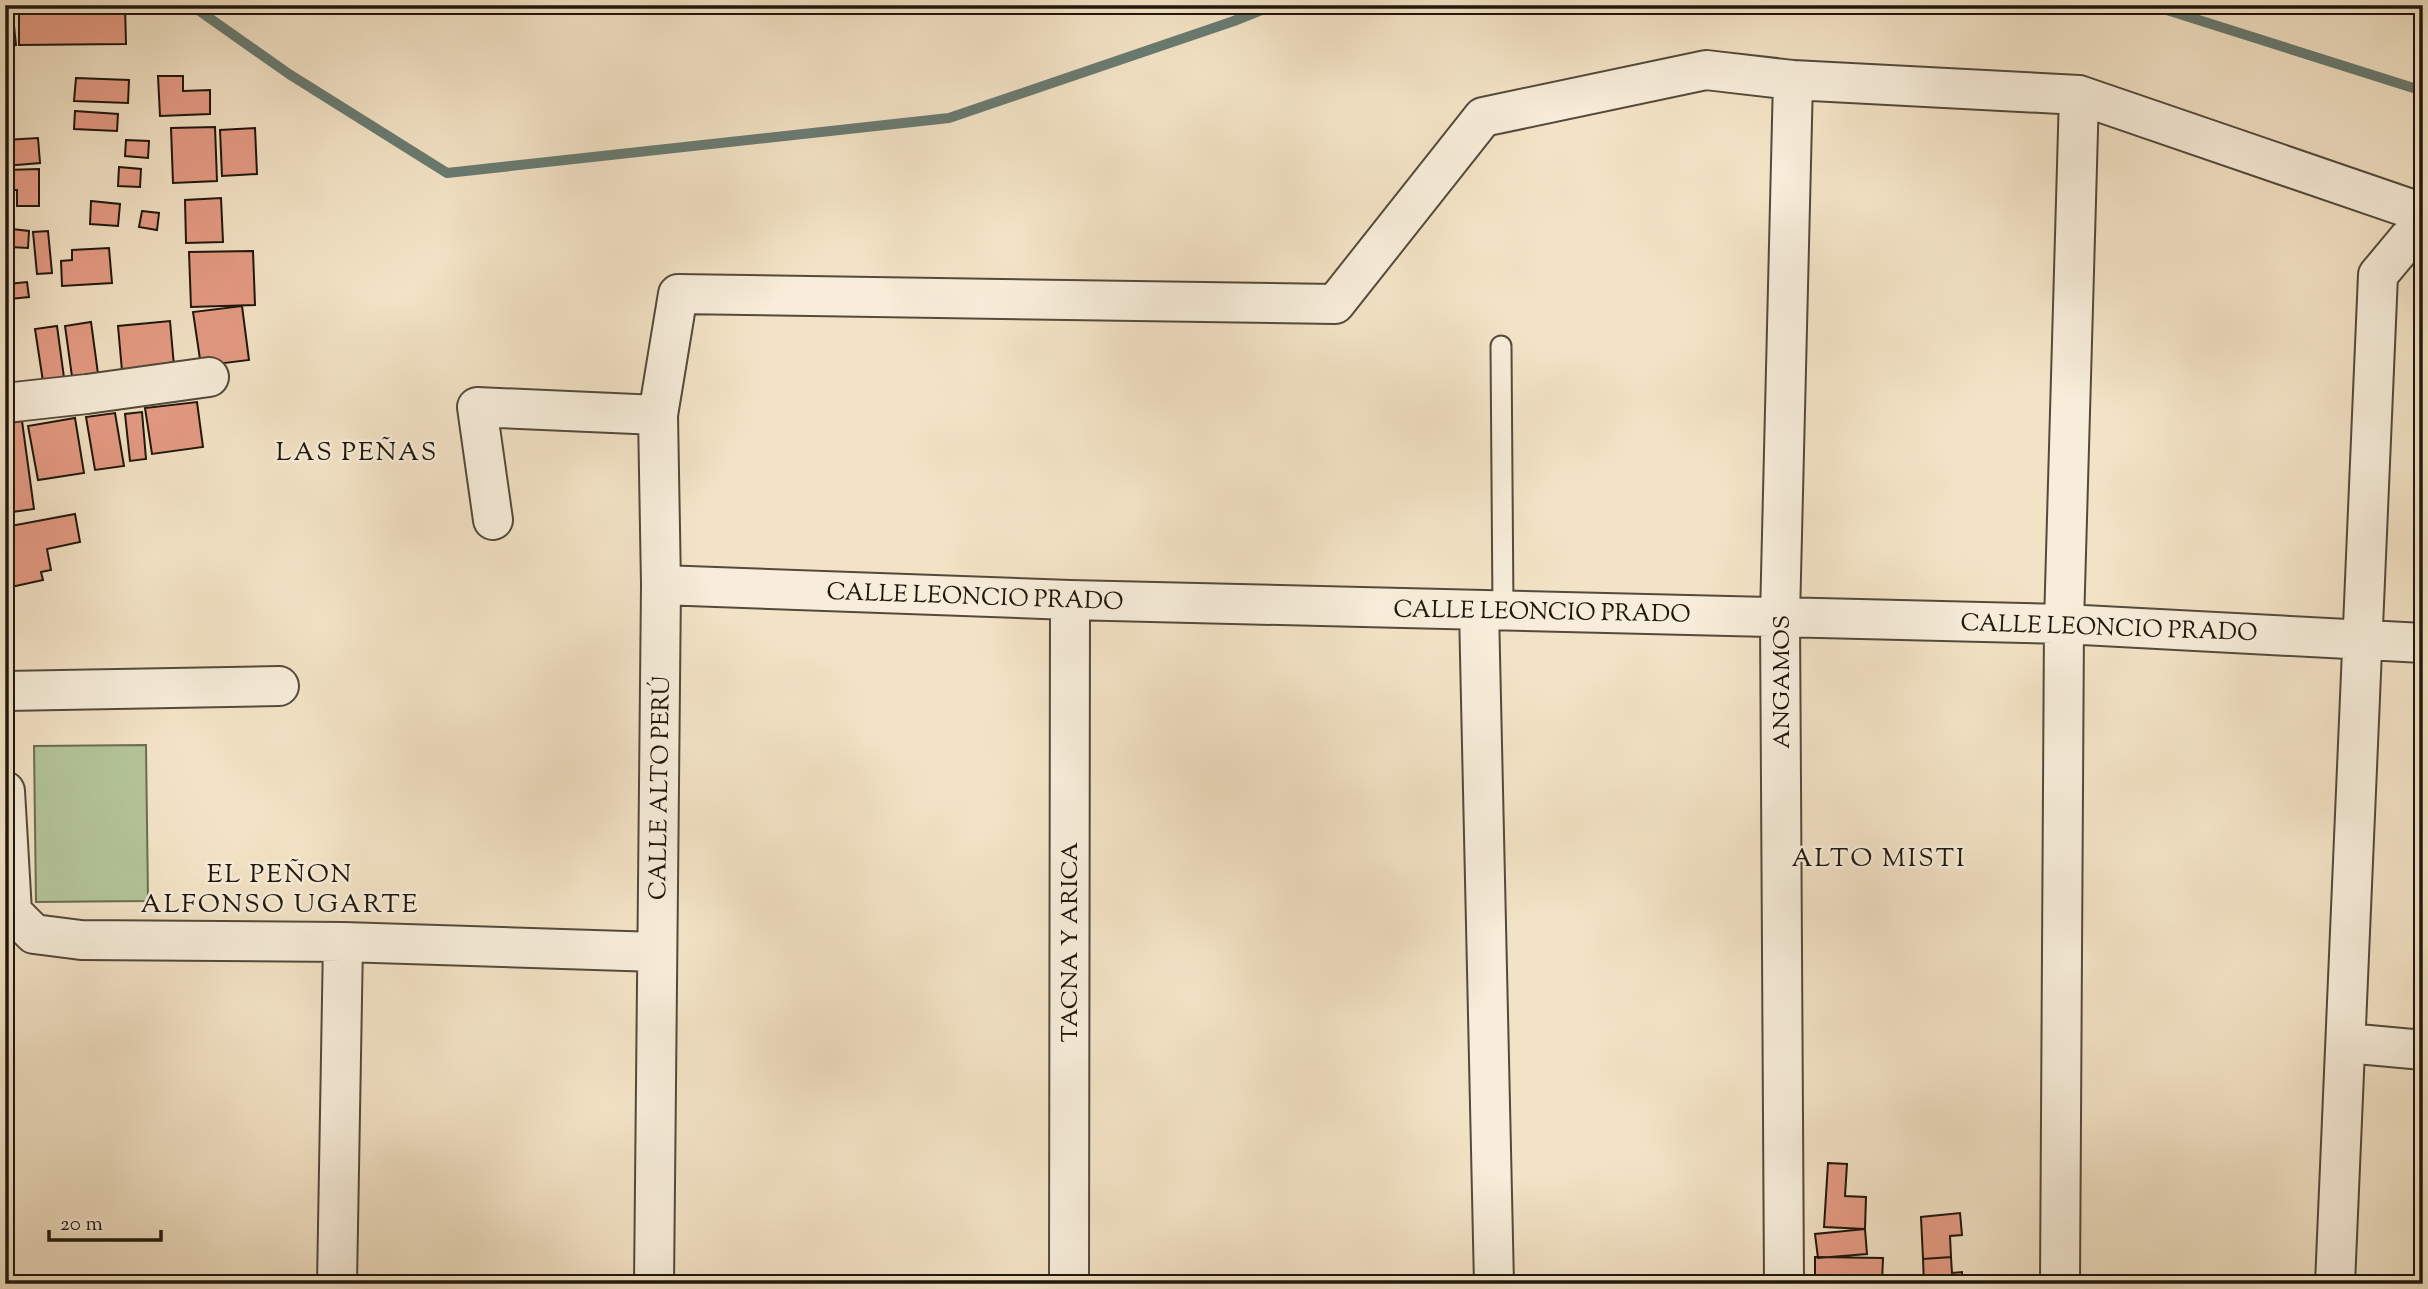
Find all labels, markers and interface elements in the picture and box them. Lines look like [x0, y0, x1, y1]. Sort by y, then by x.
district label: LAS PEÑAS [276, 435, 438, 472]
street label: CALLE LEONCIO PRADO [826, 576, 1124, 620]
street label: CALLE LEONCIO PRADO [1393, 593, 1691, 633]
street label: CALLE LEONCIO PRADO [1960, 607, 2258, 651]
street label: ANGAMOS [1766, 615, 1800, 749]
street label: CALLE ALTO PERÚ [642, 675, 680, 900]
street label: TACNA Y ARICA [1054, 841, 1088, 1042]
district label: ALTO MISTI [1791, 841, 1967, 878]
district label: EL PEÑON ALFONSO UGARTE [141, 857, 419, 924]
scale bar [49, 1198, 161, 1242]
text: 20 m [60, 1210, 103, 1240]

